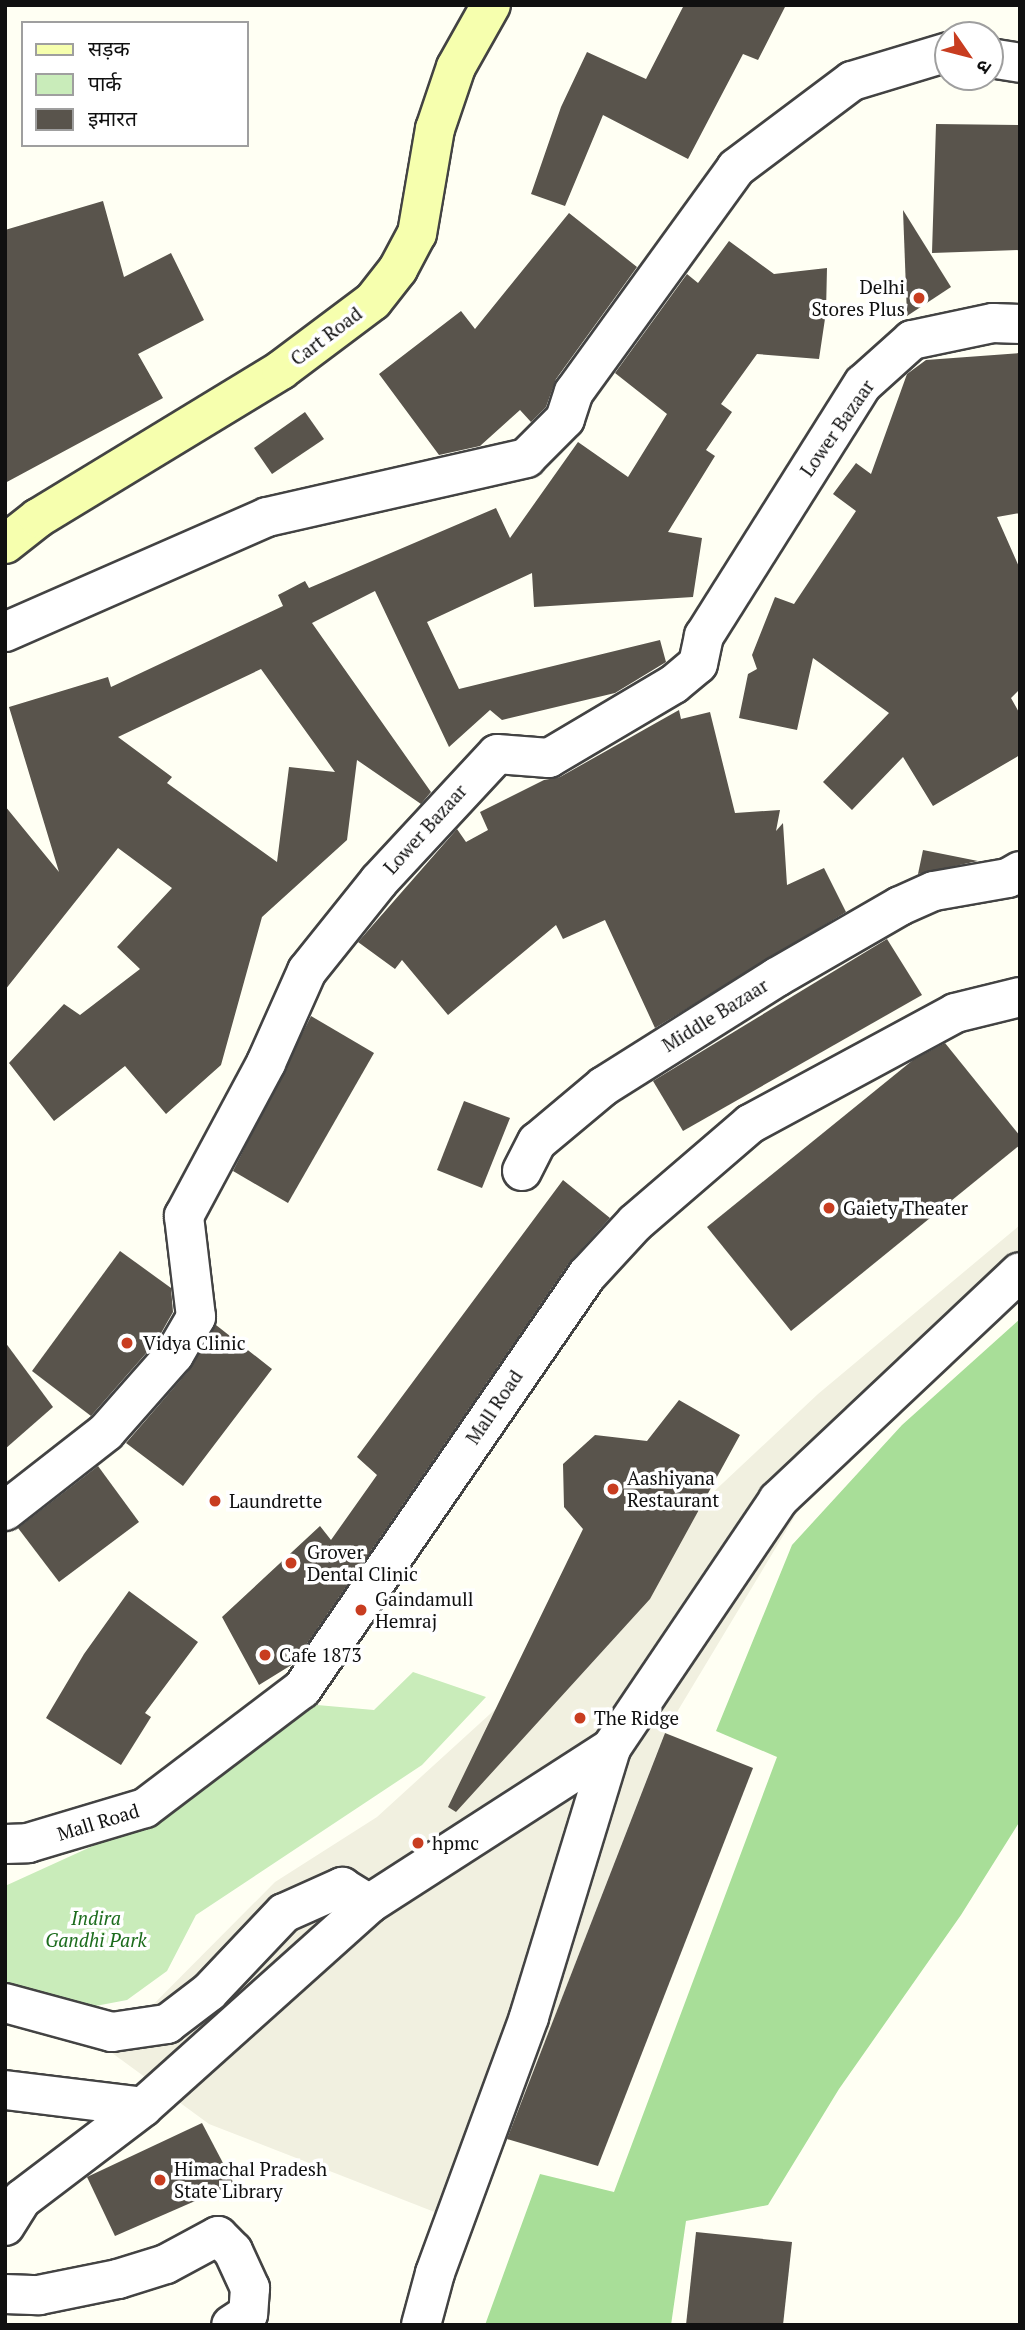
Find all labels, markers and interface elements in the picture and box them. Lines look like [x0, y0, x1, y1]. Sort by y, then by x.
legend [21, 21, 248, 147]
north arrow [934, 21, 1004, 91]
text: सड़क [88, 34, 130, 62]
text: उ [972, 55, 998, 79]
text: पार्क [88, 69, 122, 97]
text: इमारत [88, 104, 137, 132]
place label: Delhi Stores Plus [811, 276, 905, 320]
marker: Delhi Stores Plus [911, 290, 927, 306]
street label: Cart Road [286, 302, 366, 370]
street label: Lower Bazaar [795, 375, 879, 481]
street label: Lower Bazaar [379, 779, 471, 879]
street label: Middle Bazaar [658, 973, 772, 1057]
place label: Gaiety Theater [843, 1197, 968, 1219]
marker: Gaiety Theater [821, 1200, 837, 1216]
place label: Vidya Clinic [143, 1332, 246, 1354]
marker: Vidya Clinic [117, 1333, 137, 1353]
street label: Mall Road [461, 1366, 527, 1448]
place label: Aashiyana Restaurant [627, 1467, 719, 1511]
marker: Aashiyana Restaurant [605, 1481, 621, 1497]
place label: Laundrette [229, 1490, 322, 1512]
marker: Laundrette [207, 1493, 223, 1509]
place label: Grover Dental Clinic [307, 1541, 418, 1585]
marker: Grover Dental Clinic [281, 1553, 301, 1573]
place label: Gaindamull Hemraj [375, 1588, 474, 1632]
marker: Gaindamull Hemraj [353, 1602, 369, 1618]
place label: Cafe 1873 [279, 1644, 362, 1666]
marker: Cafe 1873 [257, 1647, 273, 1663]
place label: The Ridge [594, 1707, 679, 1729]
marker: The Ridge [572, 1710, 588, 1726]
street label: Mall Road [54, 1799, 142, 1845]
place label: hpmc [432, 1832, 479, 1854]
marker: hpmc [410, 1835, 426, 1851]
park label: Indira Gandhi Park [45, 1907, 147, 1951]
place label: Himachal Pradesh State Library [174, 2158, 327, 2202]
marker: Himachal Pradesh State Library [152, 2172, 168, 2188]

